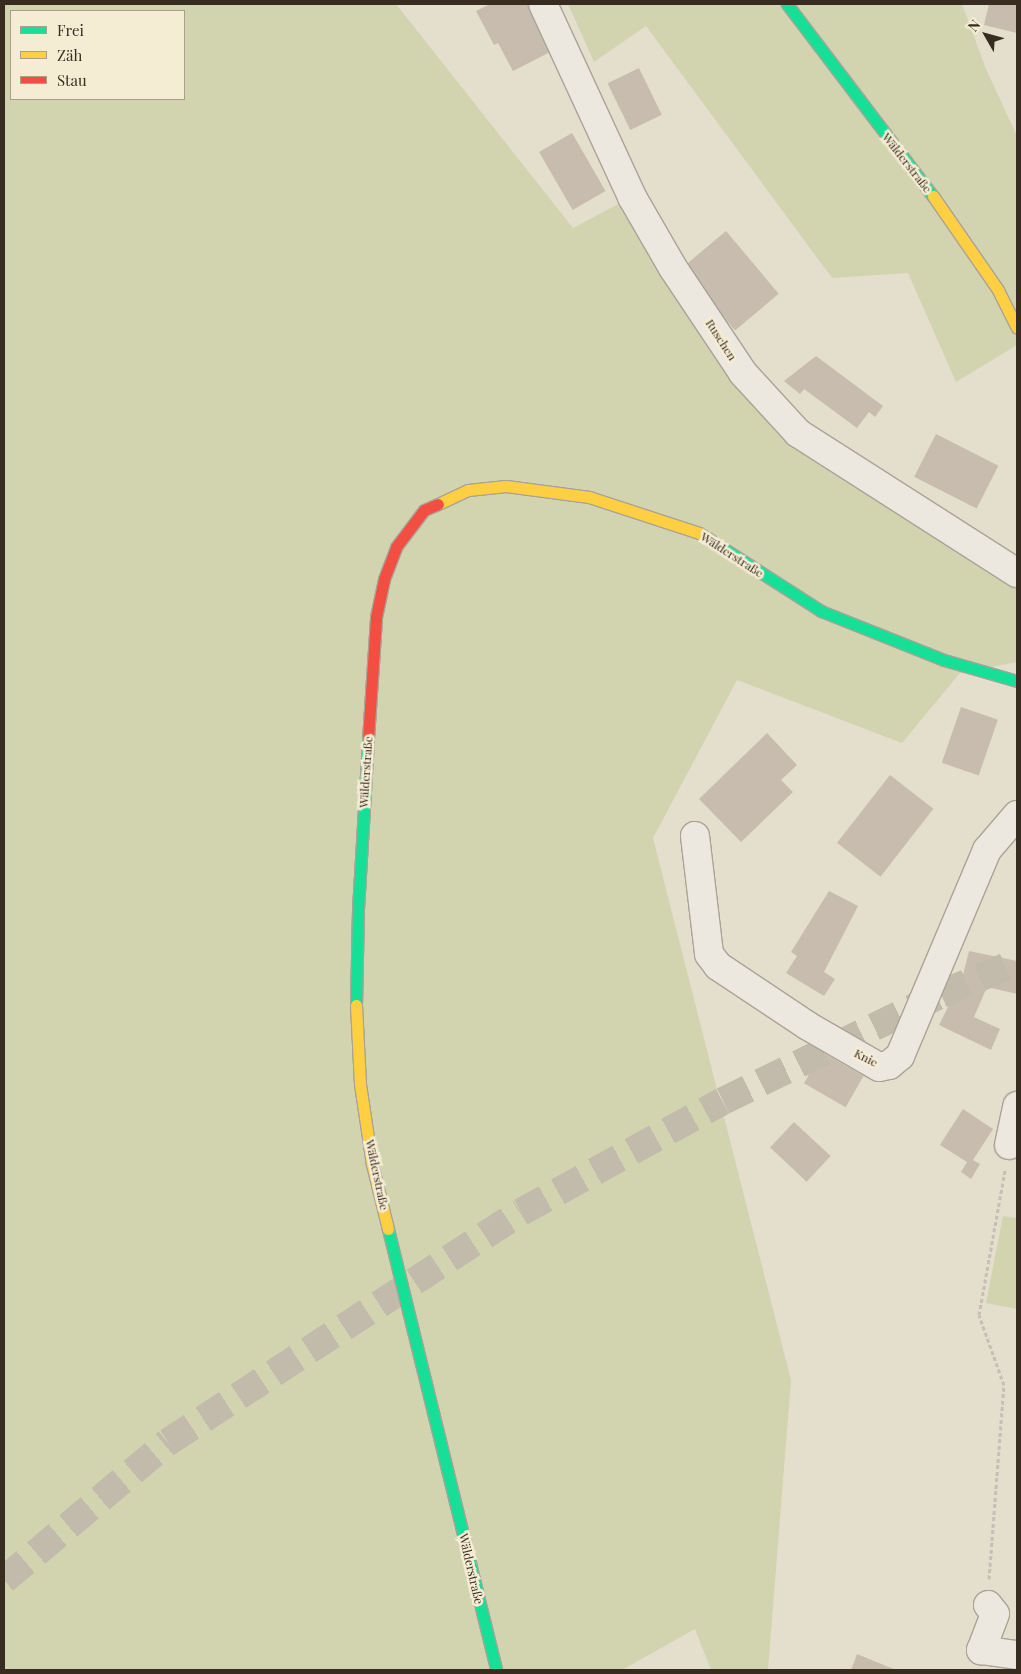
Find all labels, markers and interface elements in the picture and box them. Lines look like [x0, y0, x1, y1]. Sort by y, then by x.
legend [10, 10, 185, 100]
north arrow [961, 10, 1011, 60]
text: N [963, 16, 984, 35]
text: Frei [57, 20, 84, 40]
text: Zäh [57, 45, 82, 65]
text: Stau [57, 70, 87, 90]
street label: Wälderstraße [879, 130, 935, 196]
street label: Ruschen [702, 317, 740, 363]
street label: Wälderstraße [698, 529, 766, 581]
street label: Wälderstraße [356, 736, 376, 808]
street label: Knie [852, 1046, 880, 1070]
street label: Wälderstraße [362, 1138, 392, 1212]
street label: Wälderstraße [456, 1532, 486, 1606]

